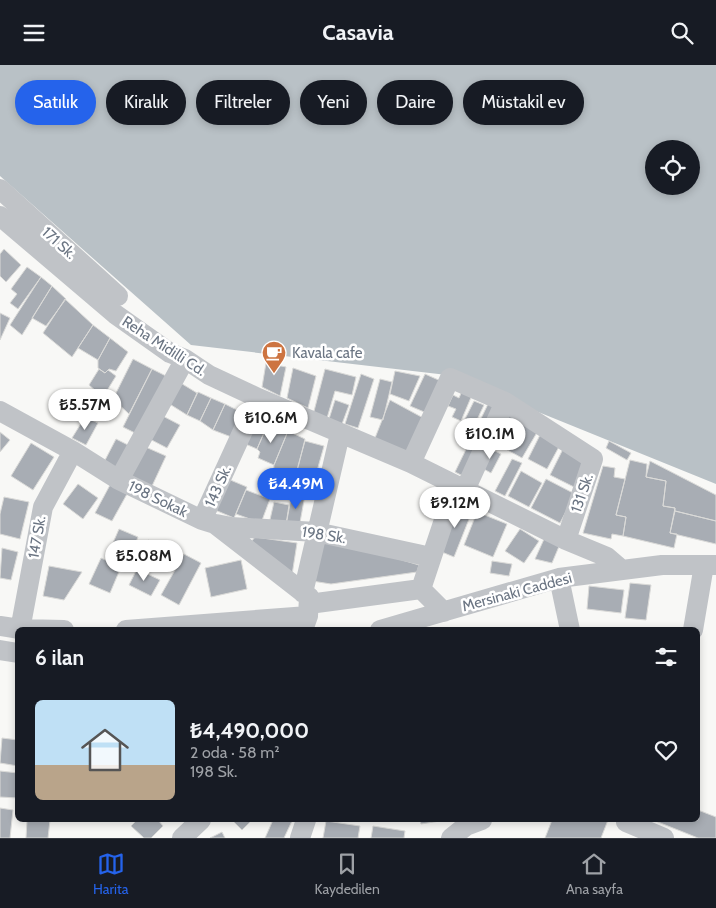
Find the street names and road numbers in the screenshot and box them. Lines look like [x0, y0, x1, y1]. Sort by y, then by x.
street label: 171 Sk. [38, 223, 80, 263]
street label: Reha Midilli Cd. [119, 312, 209, 380]
street label: 143 Sk. [201, 462, 235, 510]
street label: 131 Sk. [567, 471, 597, 515]
street label: 198 Sokak [126, 477, 191, 521]
street label: 147 Sk. [24, 514, 50, 560]
street label: 198 Sk. [301, 523, 347, 547]
street label: Mersinaki Caddesi [460, 569, 574, 615]

